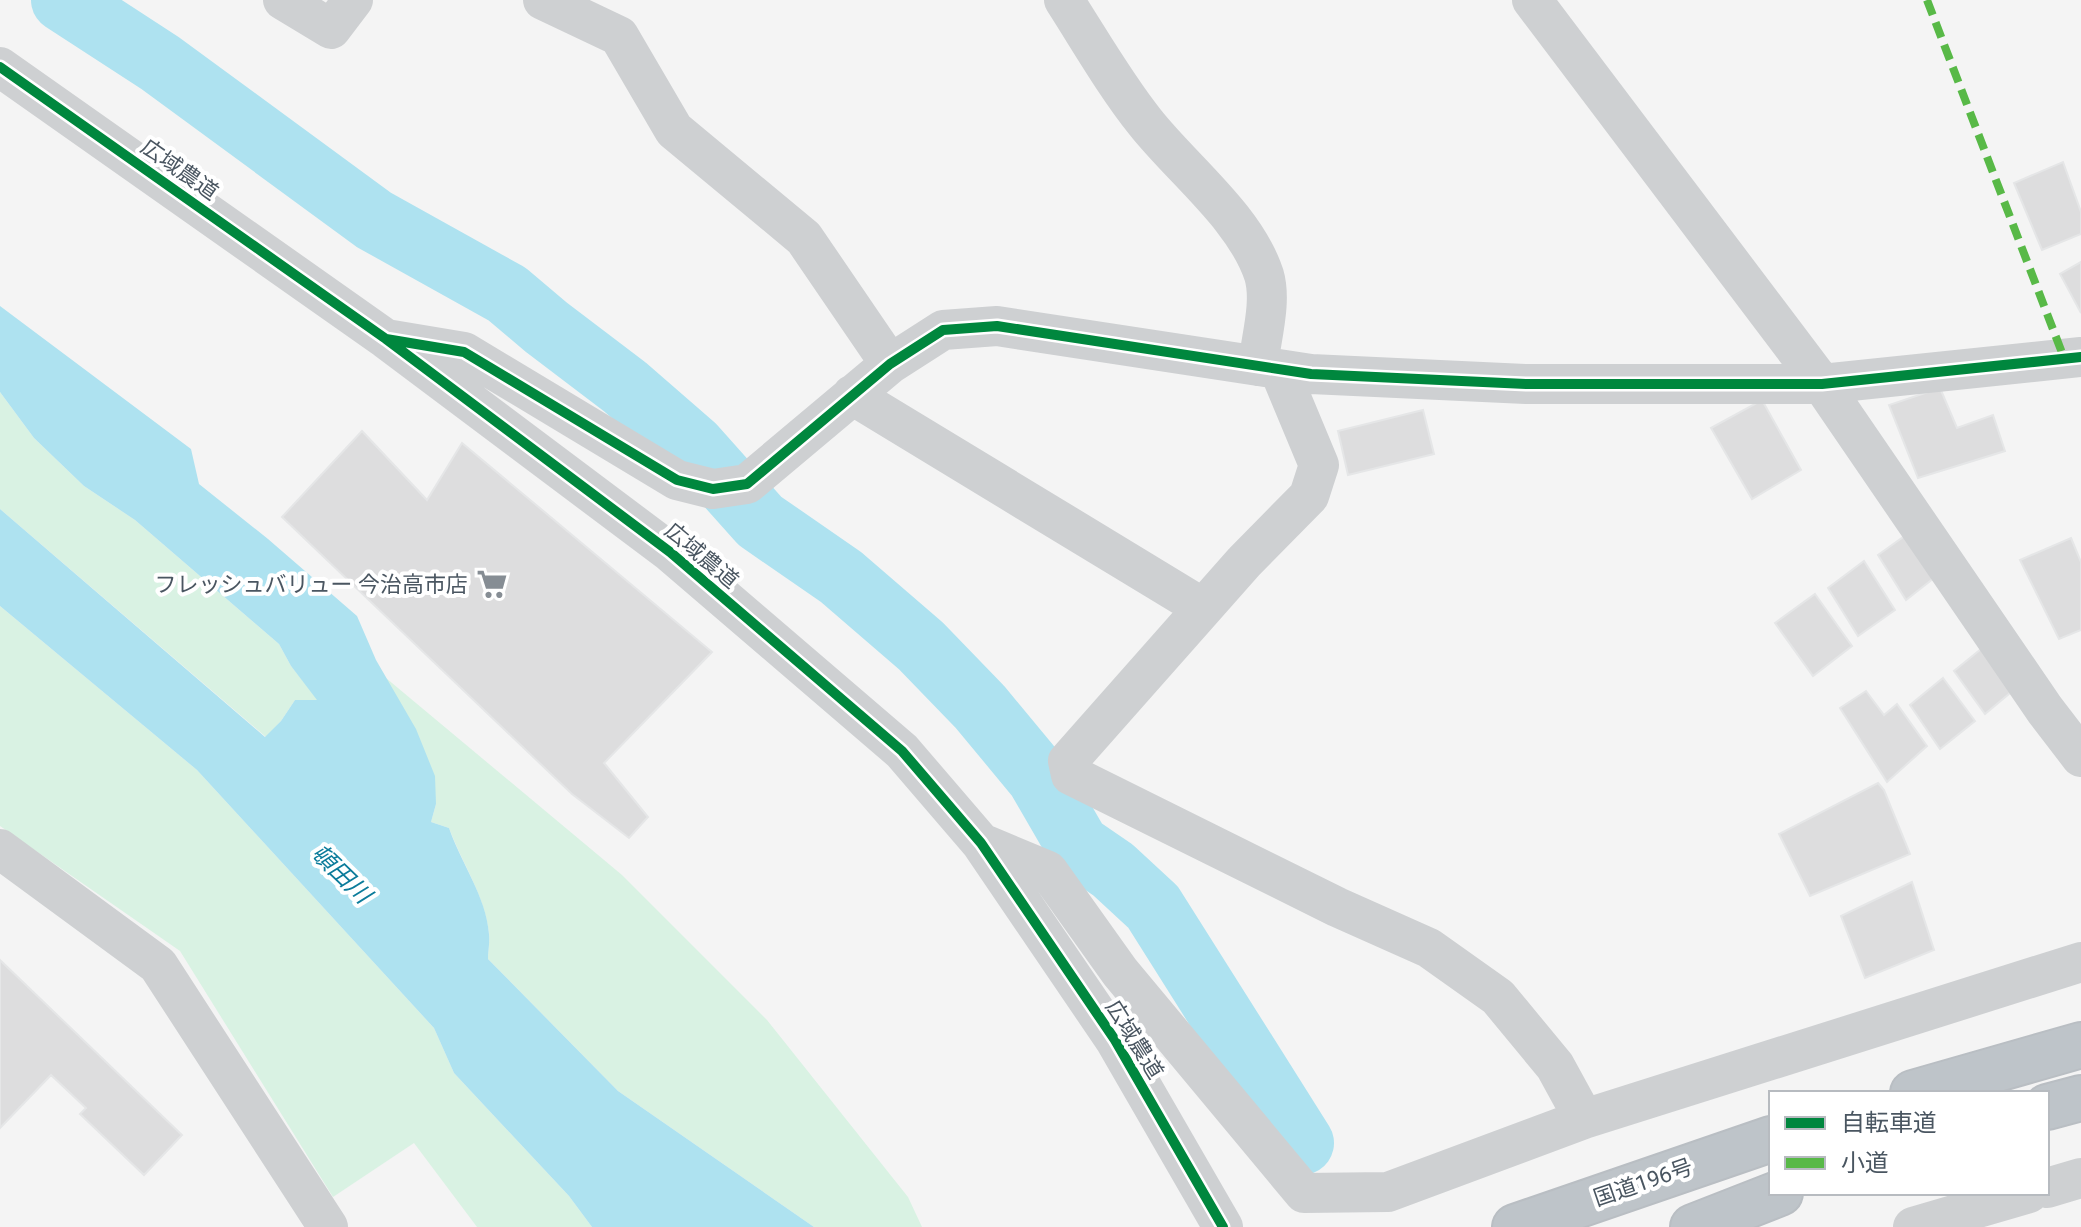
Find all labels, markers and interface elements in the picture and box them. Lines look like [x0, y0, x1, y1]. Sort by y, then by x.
street label: 広域農道 [136, 134, 223, 205]
street label: 広域農道 [660, 518, 743, 593]
supermarket icon: フレッシュバリュー 今治高市店 [475, 567, 509, 601]
place label: フレッシュバリュー 今治高市店 [155, 572, 468, 597]
water label: 頓田川 [305, 839, 379, 911]
street label: 広域農道 [1101, 995, 1168, 1083]
legend [1769, 1091, 2049, 1195]
text: 自転車道 [1841, 1109, 1937, 1137]
text: 小道 [1841, 1149, 1889, 1177]
street label: 国道196号 [1590, 1154, 1696, 1211]

